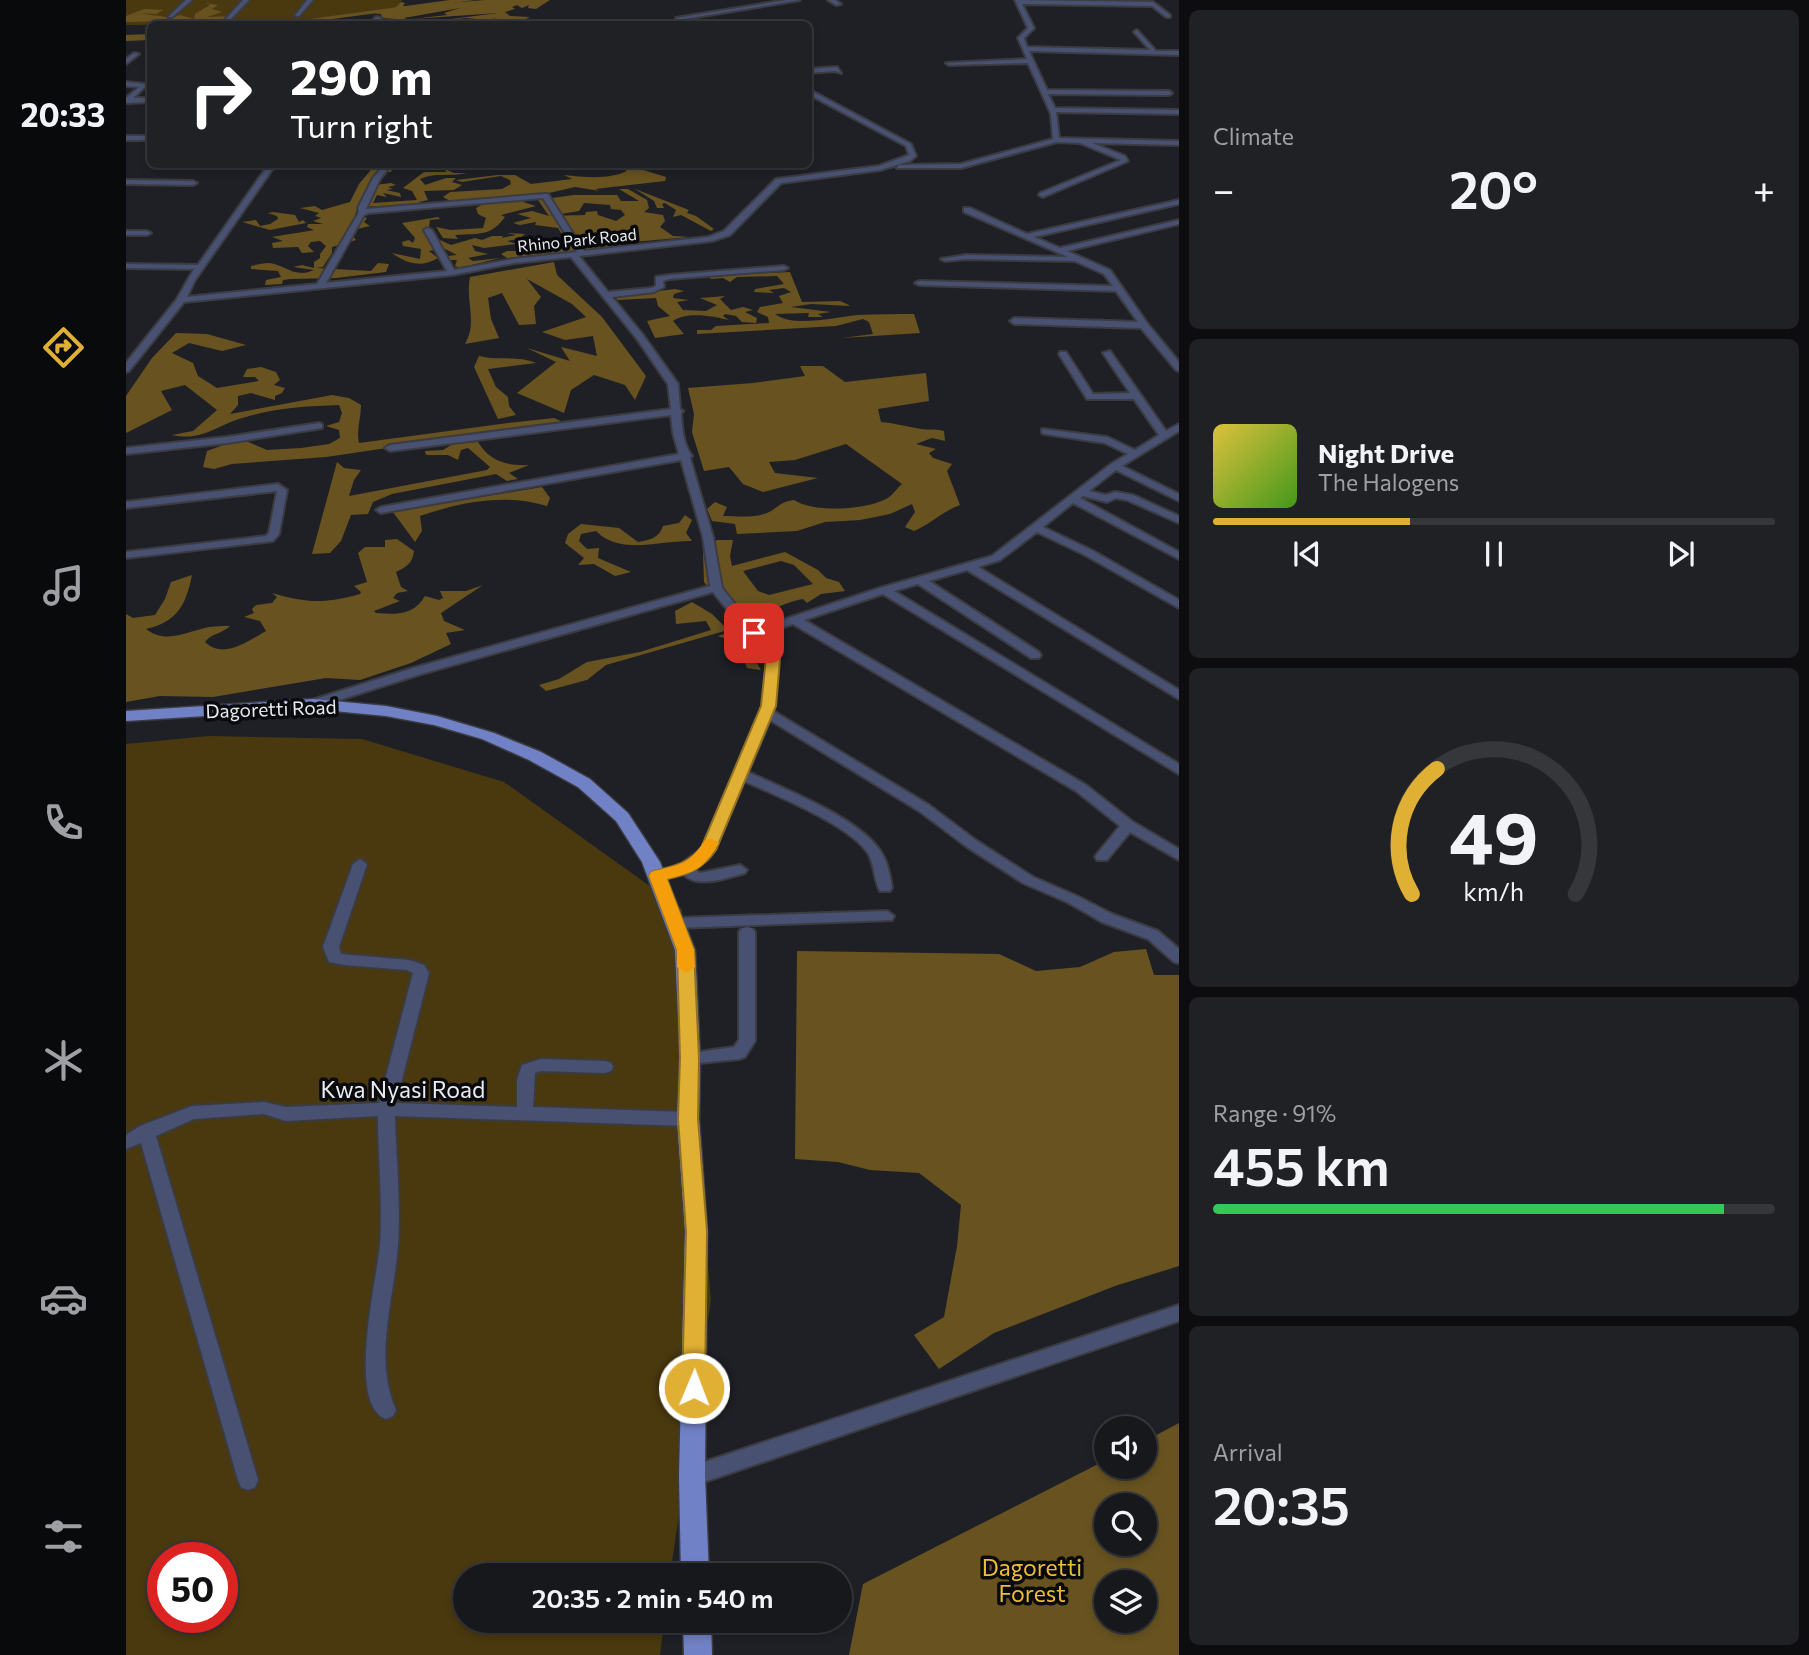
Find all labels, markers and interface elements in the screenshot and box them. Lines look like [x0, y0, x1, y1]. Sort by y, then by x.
text: 290 m [290, 45, 432, 105]
icon: right [175, 49, 266, 140]
text: 20:33 [21, 94, 105, 134]
text: Turn right [290, 105, 433, 145]
text: Climate [1213, 122, 1294, 150]
text: 20° [1449, 156, 1538, 220]
text: − [1213, 165, 1235, 212]
text: + [1753, 165, 1775, 212]
street label: Rhino Park Road [516, 224, 637, 255]
icon: directions [39, 323, 88, 372]
text: Night Drive [1318, 437, 1454, 468]
text: The Halogens [1318, 468, 1459, 496]
icon: previous [1288, 535, 1326, 573]
icon: pause [1475, 535, 1513, 573]
icon: next [1662, 535, 1700, 573]
icon: music [39, 561, 88, 610]
pin [724, 603, 784, 663]
icon: arrive [735, 614, 773, 652]
street label: Dagoretti Road [205, 695, 337, 722]
text: 49 [1449, 790, 1539, 879]
icon: phone [39, 798, 88, 847]
text: km/h [1464, 875, 1524, 905]
icon: climate [39, 1036, 88, 1085]
street label: Kwa Nyasi Road [321, 1075, 485, 1103]
text: Range · 91% [1213, 1099, 1336, 1127]
text: 455 km [1213, 1133, 1390, 1197]
icon: car [39, 1274, 88, 1323]
position arrow [657, 1351, 731, 1425]
map controls [1094, 1416, 1157, 1633]
button: sound [1094, 1416, 1157, 1479]
text: Arrival [1213, 1438, 1283, 1466]
text: 20:35 [1213, 1472, 1350, 1536]
button: search [1094, 1493, 1157, 1556]
icon: filters [39, 1512, 88, 1561]
speed limit sign: 50 [147, 1542, 238, 1633]
park label: Dagoretti Forest [982, 1553, 1082, 1607]
button: layers [1094, 1570, 1157, 1633]
text: 20:35 · 2 min · 540 m [532, 1582, 773, 1613]

